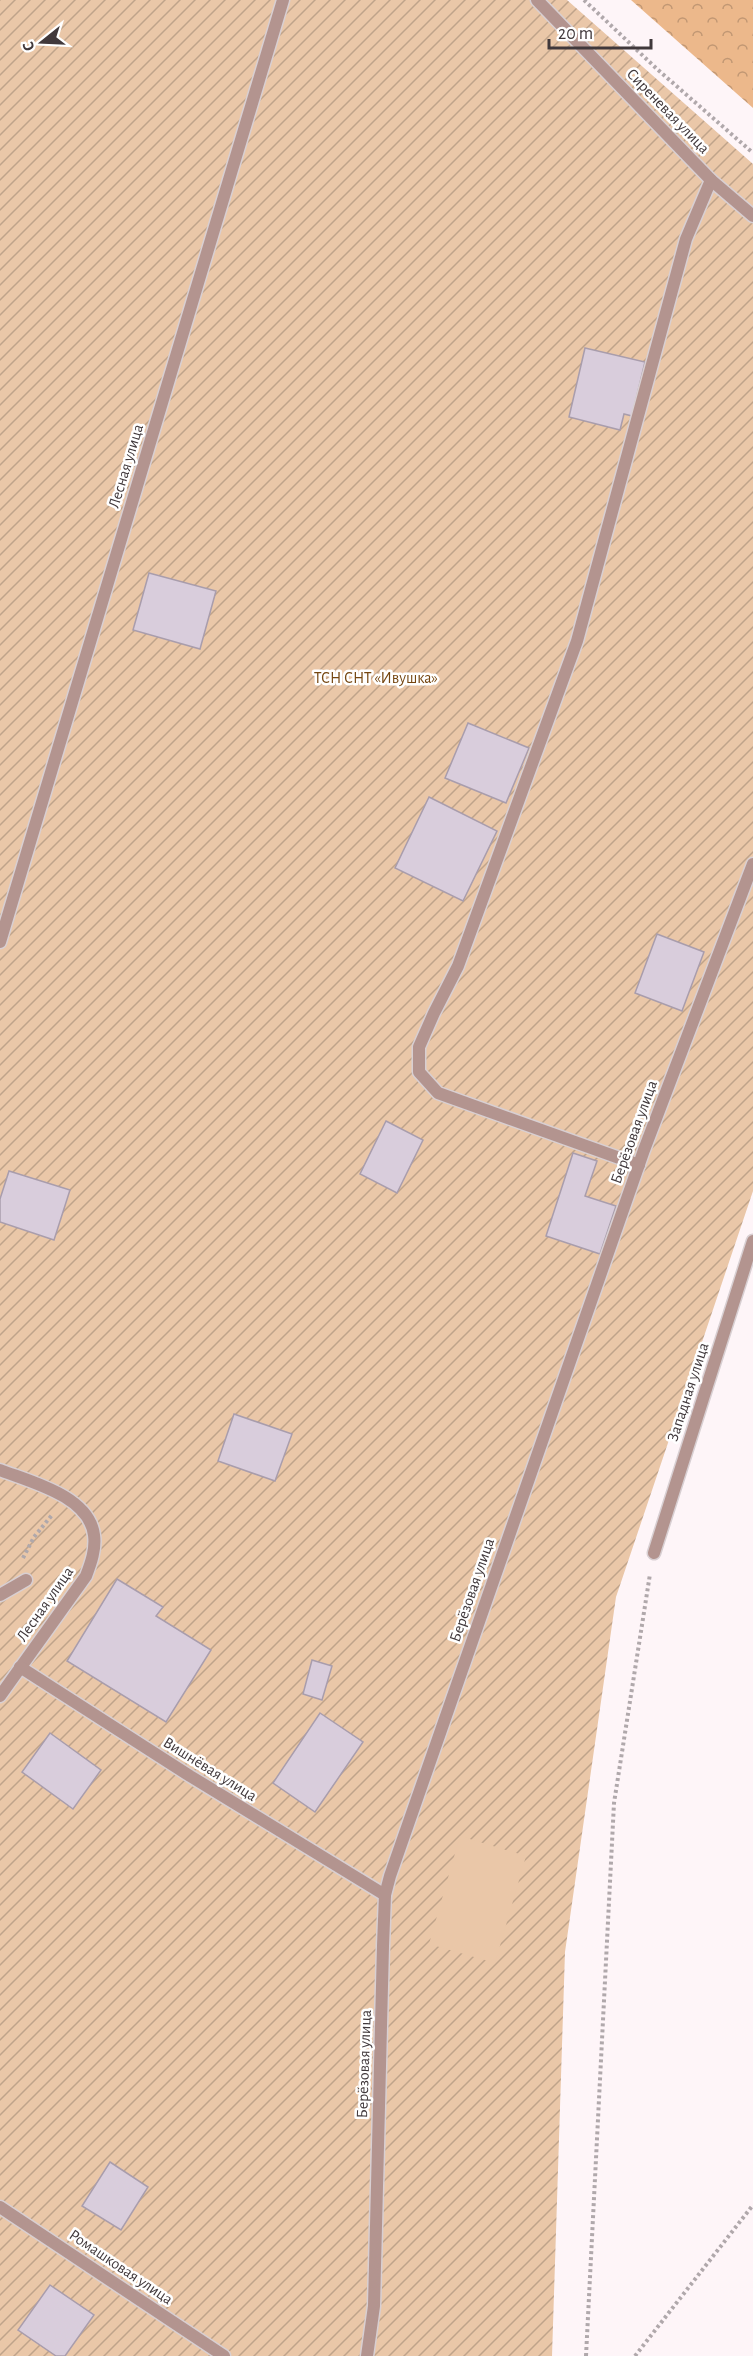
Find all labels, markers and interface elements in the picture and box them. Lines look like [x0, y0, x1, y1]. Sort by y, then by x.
north arrow [12, 12, 72, 72]
scale bar [549, 12, 651, 50]
text: 20 m [558, 25, 593, 43]
text: С [20, 40, 38, 53]
street label: Сиреневая улица [623, 65, 712, 157]
street label: Лесная улица [106, 422, 147, 510]
park label: ТСН СНТ «Ивушка» [314, 670, 438, 687]
street label: Берёзовая улица [608, 1078, 661, 1186]
street label: Западная улица [665, 1341, 712, 1444]
street label: Берёзовая улица [447, 1536, 498, 1644]
street label: Лесная улица [14, 1564, 77, 1645]
street label: Вишнёвая улица [160, 1734, 260, 1805]
street label: Берёзовая улица [354, 2009, 375, 2119]
street label: Ромашковая улица [66, 2227, 176, 2308]

